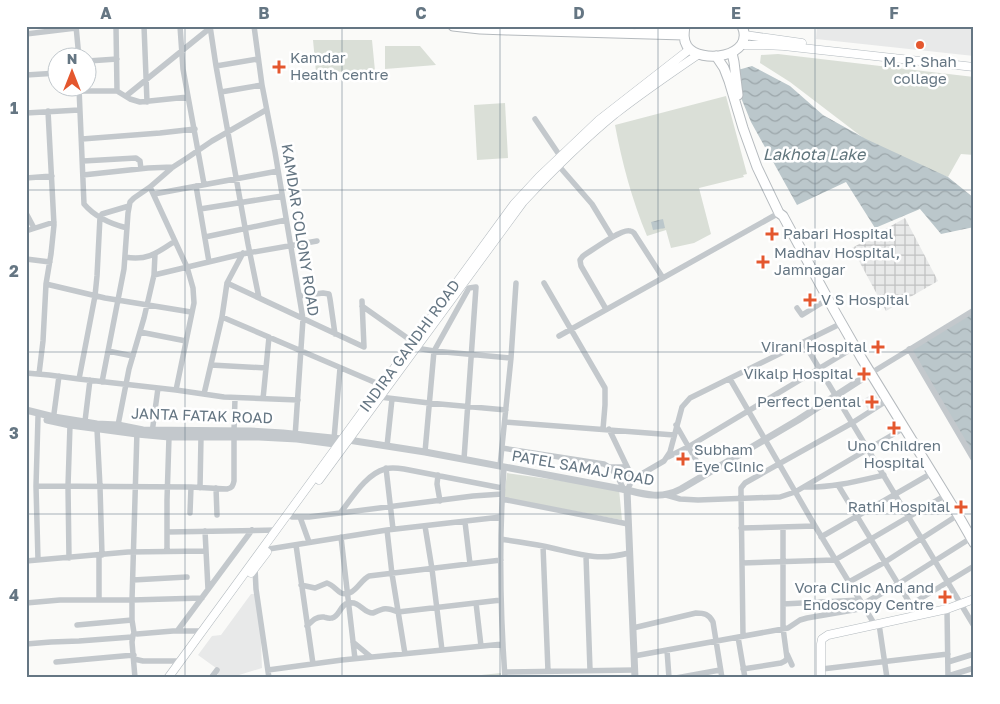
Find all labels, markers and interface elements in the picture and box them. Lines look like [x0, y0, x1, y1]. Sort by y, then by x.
text: A [100, 3, 112, 23]
text: B [258, 3, 270, 23]
text: C [415, 3, 427, 23]
text: D [573, 3, 585, 23]
text: E [731, 3, 741, 23]
text: F [889, 3, 899, 23]
marker: M. P. Shah collage [914, 39, 926, 51]
north arrow [48, 48, 98, 98]
place label: Kamdar Health centre [290, 48, 389, 83]
text: N [67, 50, 77, 67]
place label: M. P. Shah collage [883, 52, 957, 87]
marker: Kamdar Health centre [272, 60, 286, 74]
text: 1 [10, 98, 18, 118]
street label: KAMDAR COLONY ROAD [278, 142, 324, 317]
water label: Lakhota Lake [763, 144, 867, 164]
place label: Pabari Hospital [783, 224, 894, 242]
marker: Pabari Hospital [765, 227, 779, 241]
place label: Madhav Hospital, Jamnagar [774, 243, 900, 278]
marker: Madhav Hospital, Jamnagar [756, 255, 770, 269]
text: 2 [9, 261, 19, 281]
street label: INDIRA GANDHI ROAD [355, 276, 463, 415]
place label: V S Hospital [821, 290, 909, 308]
marker: V S Hospital [803, 293, 817, 307]
place label: Virani Hospital [761, 337, 867, 355]
marker: Virani Hospital [871, 340, 885, 354]
place label: Vikalp Hospital [743, 364, 853, 382]
marker: Vikalp Hospital [857, 367, 871, 381]
place label: Perfect Dental [757, 392, 861, 410]
marker: Perfect Dental [865, 395, 879, 409]
street label: JANTA FATAK ROAD [131, 404, 273, 426]
marker: Uno Children Hospital [887, 421, 901, 435]
text: 3 [9, 423, 19, 443]
place label: Uno Children Hospital [847, 436, 941, 471]
place label: Subham Eye Clinic [694, 440, 764, 475]
street label: PATEL SAMAJ ROAD [510, 446, 656, 488]
marker: Subham Eye Clinic [676, 452, 690, 466]
place label: Rathi Hospital [848, 497, 950, 515]
marker: Rathi Hospital [954, 500, 968, 514]
place label: Vora Clinic And and Endoscopy Centre [795, 578, 934, 613]
text: 4 [9, 585, 19, 605]
marker: Vora Clinic And and Endoscopy Centre [938, 590, 952, 604]

